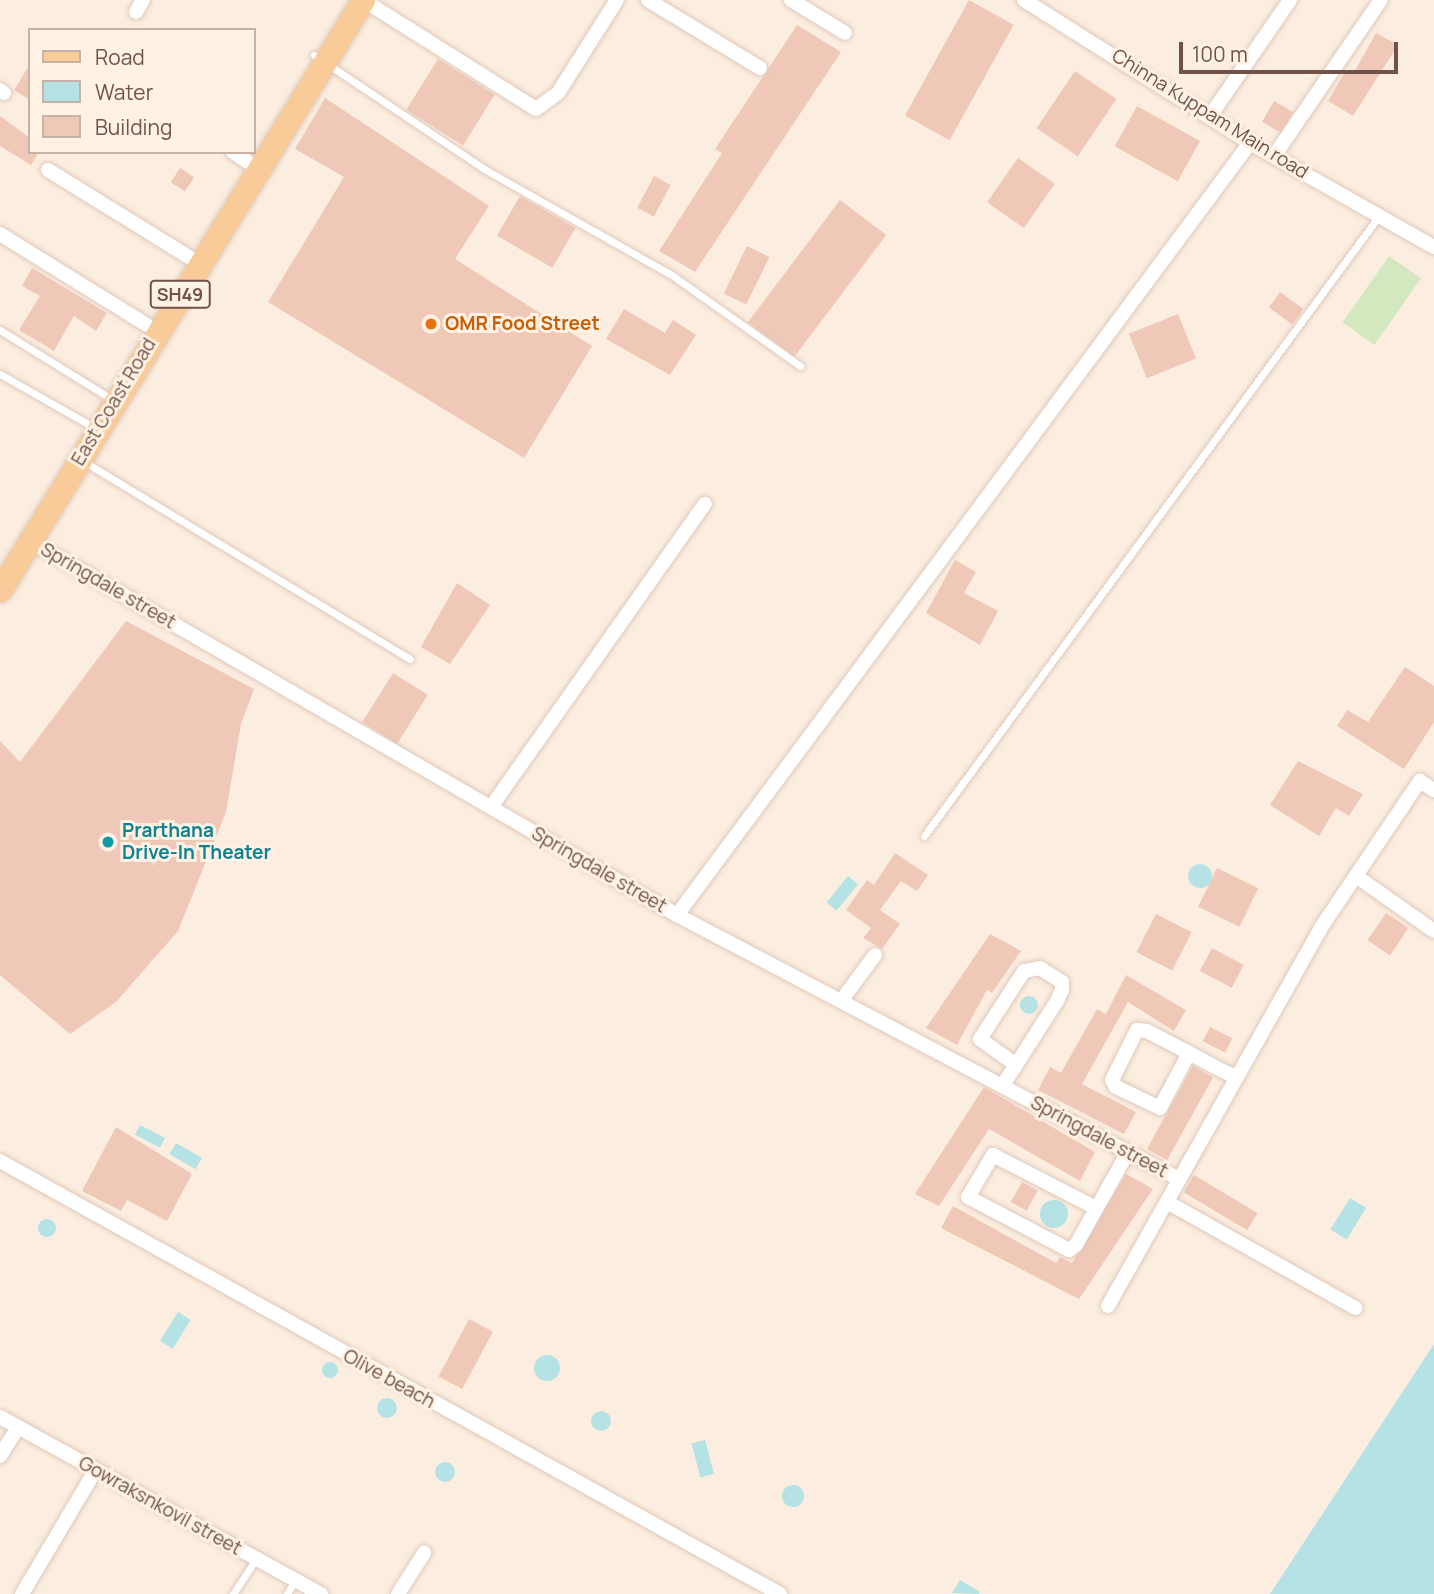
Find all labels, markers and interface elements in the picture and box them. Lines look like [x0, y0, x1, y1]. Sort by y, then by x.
legend [28, 28, 256, 154]
scale bar [1182, 28, 1401, 72]
text: 100 m [1192, 40, 1248, 68]
text: Road [95, 43, 145, 71]
street label: Chinna Kuppam Main road [1108, 44, 1312, 184]
text: Water [95, 78, 153, 106]
text: Building [95, 113, 172, 141]
road number: SH49 [148, 280, 212, 308]
place label: OMR Food Street [445, 313, 600, 335]
marker: OMR Food Street [423, 316, 439, 332]
street label: East Coast Road [67, 334, 161, 470]
street label: Springdale street [36, 538, 180, 634]
place label: Prarthana Drive-In Theater [122, 820, 271, 864]
street label: Springdale street [527, 822, 671, 918]
marker: Prarthana Drive-In Theater [100, 834, 116, 850]
street label: Springdale street [1027, 1091, 1171, 1183]
street label: Olive beach [339, 1344, 439, 1414]
street label: Gowraksnkovil street [75, 1452, 245, 1560]

